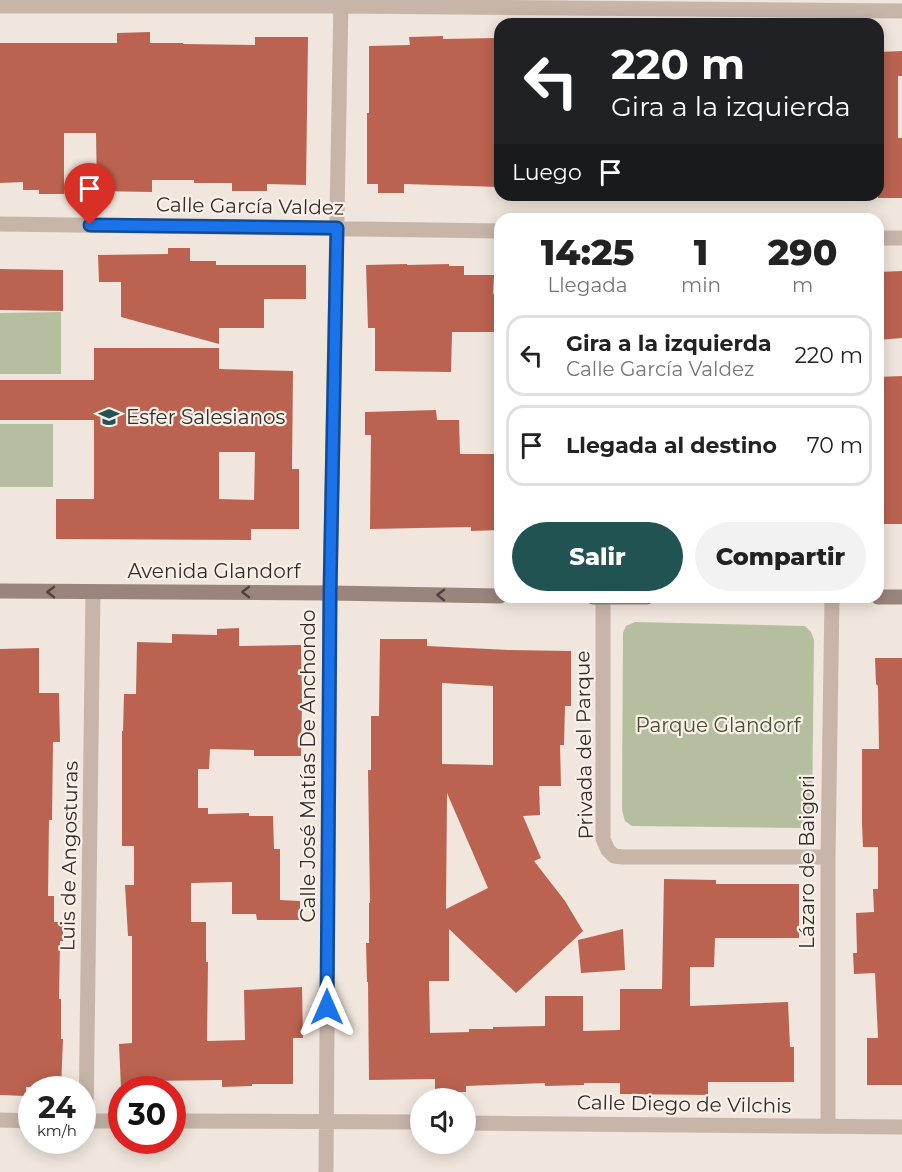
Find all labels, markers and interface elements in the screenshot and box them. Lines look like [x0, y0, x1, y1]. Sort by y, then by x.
text: 220 m [611, 38, 745, 90]
icon: left [512, 42, 590, 120]
text: Gira a la izquierda [611, 90, 851, 123]
icon: arrive [594, 156, 627, 189]
text: Luego [512, 159, 582, 186]
pin [64, 163, 115, 225]
icon: arrive [73, 172, 106, 205]
street label: Calle García Valdez [156, 192, 344, 220]
text: 14:25 [541, 230, 634, 274]
text: 1 [694, 230, 708, 274]
text: 290 [768, 230, 837, 274]
text: Llegada [547, 273, 628, 297]
text: min [681, 273, 721, 297]
text: m [792, 273, 813, 297]
text: Gira a la izquierda [566, 330, 772, 357]
icon: left [515, 339, 548, 372]
text: 220 m [794, 342, 863, 369]
text: Calle García Valdez [566, 357, 754, 381]
school or university icon: Esfer Salesianos [97, 405, 121, 429]
place label: Esfer Salesianos [126, 405, 285, 429]
icon: arrive [515, 429, 548, 462]
text: Llegada al destino [566, 432, 777, 459]
text: 70 m [807, 432, 863, 459]
button: Salir [512, 522, 683, 591]
button: Compartir [695, 522, 866, 591]
street label: Avenida Glandorf [128, 559, 302, 583]
one-way arrow [47, 586, 56, 598]
one-way arrow [242, 586, 251, 599]
one-way arrow [437, 588, 446, 601]
street label: Calle José Matías De Anchondo [296, 609, 320, 923]
street label: Privada del Parque [570, 650, 598, 840]
park label: Parque Glandorf [635, 713, 802, 737]
street label: Luis de Angosturas [55, 760, 83, 951]
street label: Lázaro de Baigori [795, 775, 819, 949]
position arrow [295, 975, 359, 1039]
speed limit sign: 30 [108, 1076, 186, 1154]
map controls [410, 1088, 476, 1154]
button: sound [410, 1088, 476, 1154]
text: 24 [38, 1089, 76, 1126]
street label: Calle Diego de Vilchis [577, 1090, 792, 1118]
text: km/h [37, 1121, 77, 1140]

